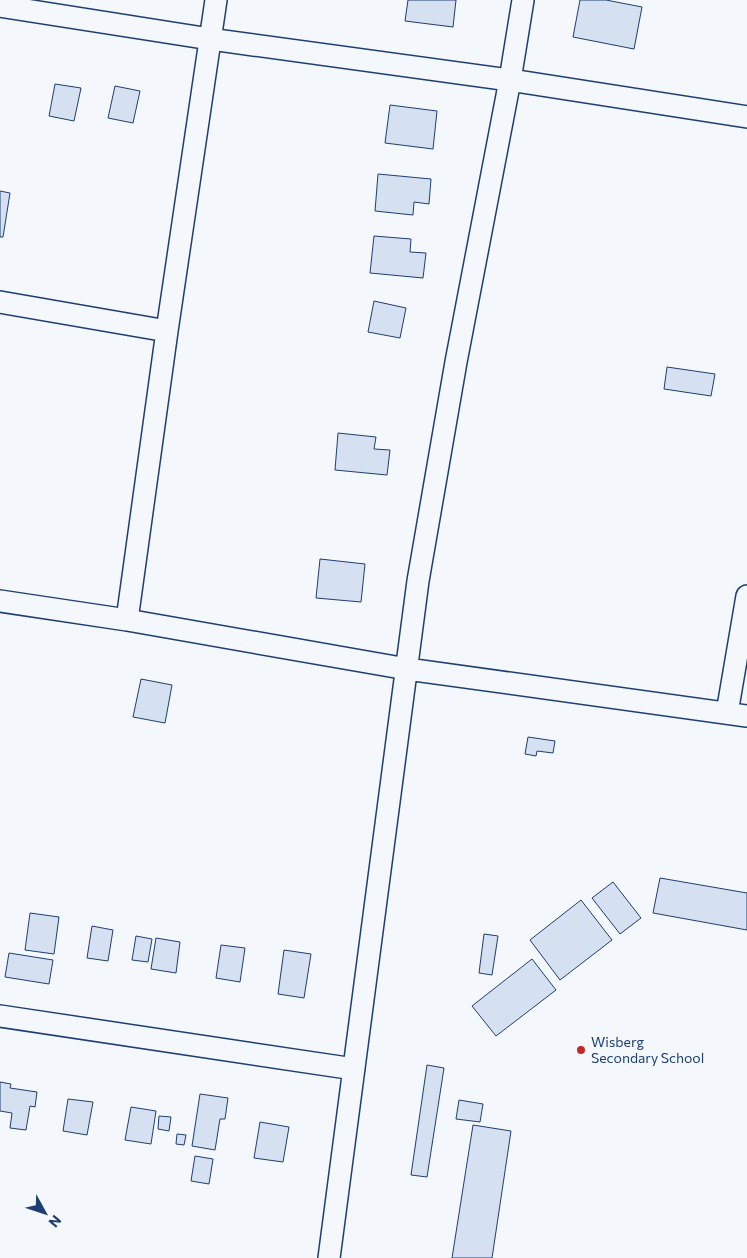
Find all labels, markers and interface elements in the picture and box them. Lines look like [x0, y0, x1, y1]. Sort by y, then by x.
place label: Wisberg Secondary School [591, 1033, 704, 1066]
marker: Wisberg Secondary School [575, 1044, 587, 1056]
north arrow [20, 1188, 70, 1238]
text: N [45, 1212, 65, 1231]

